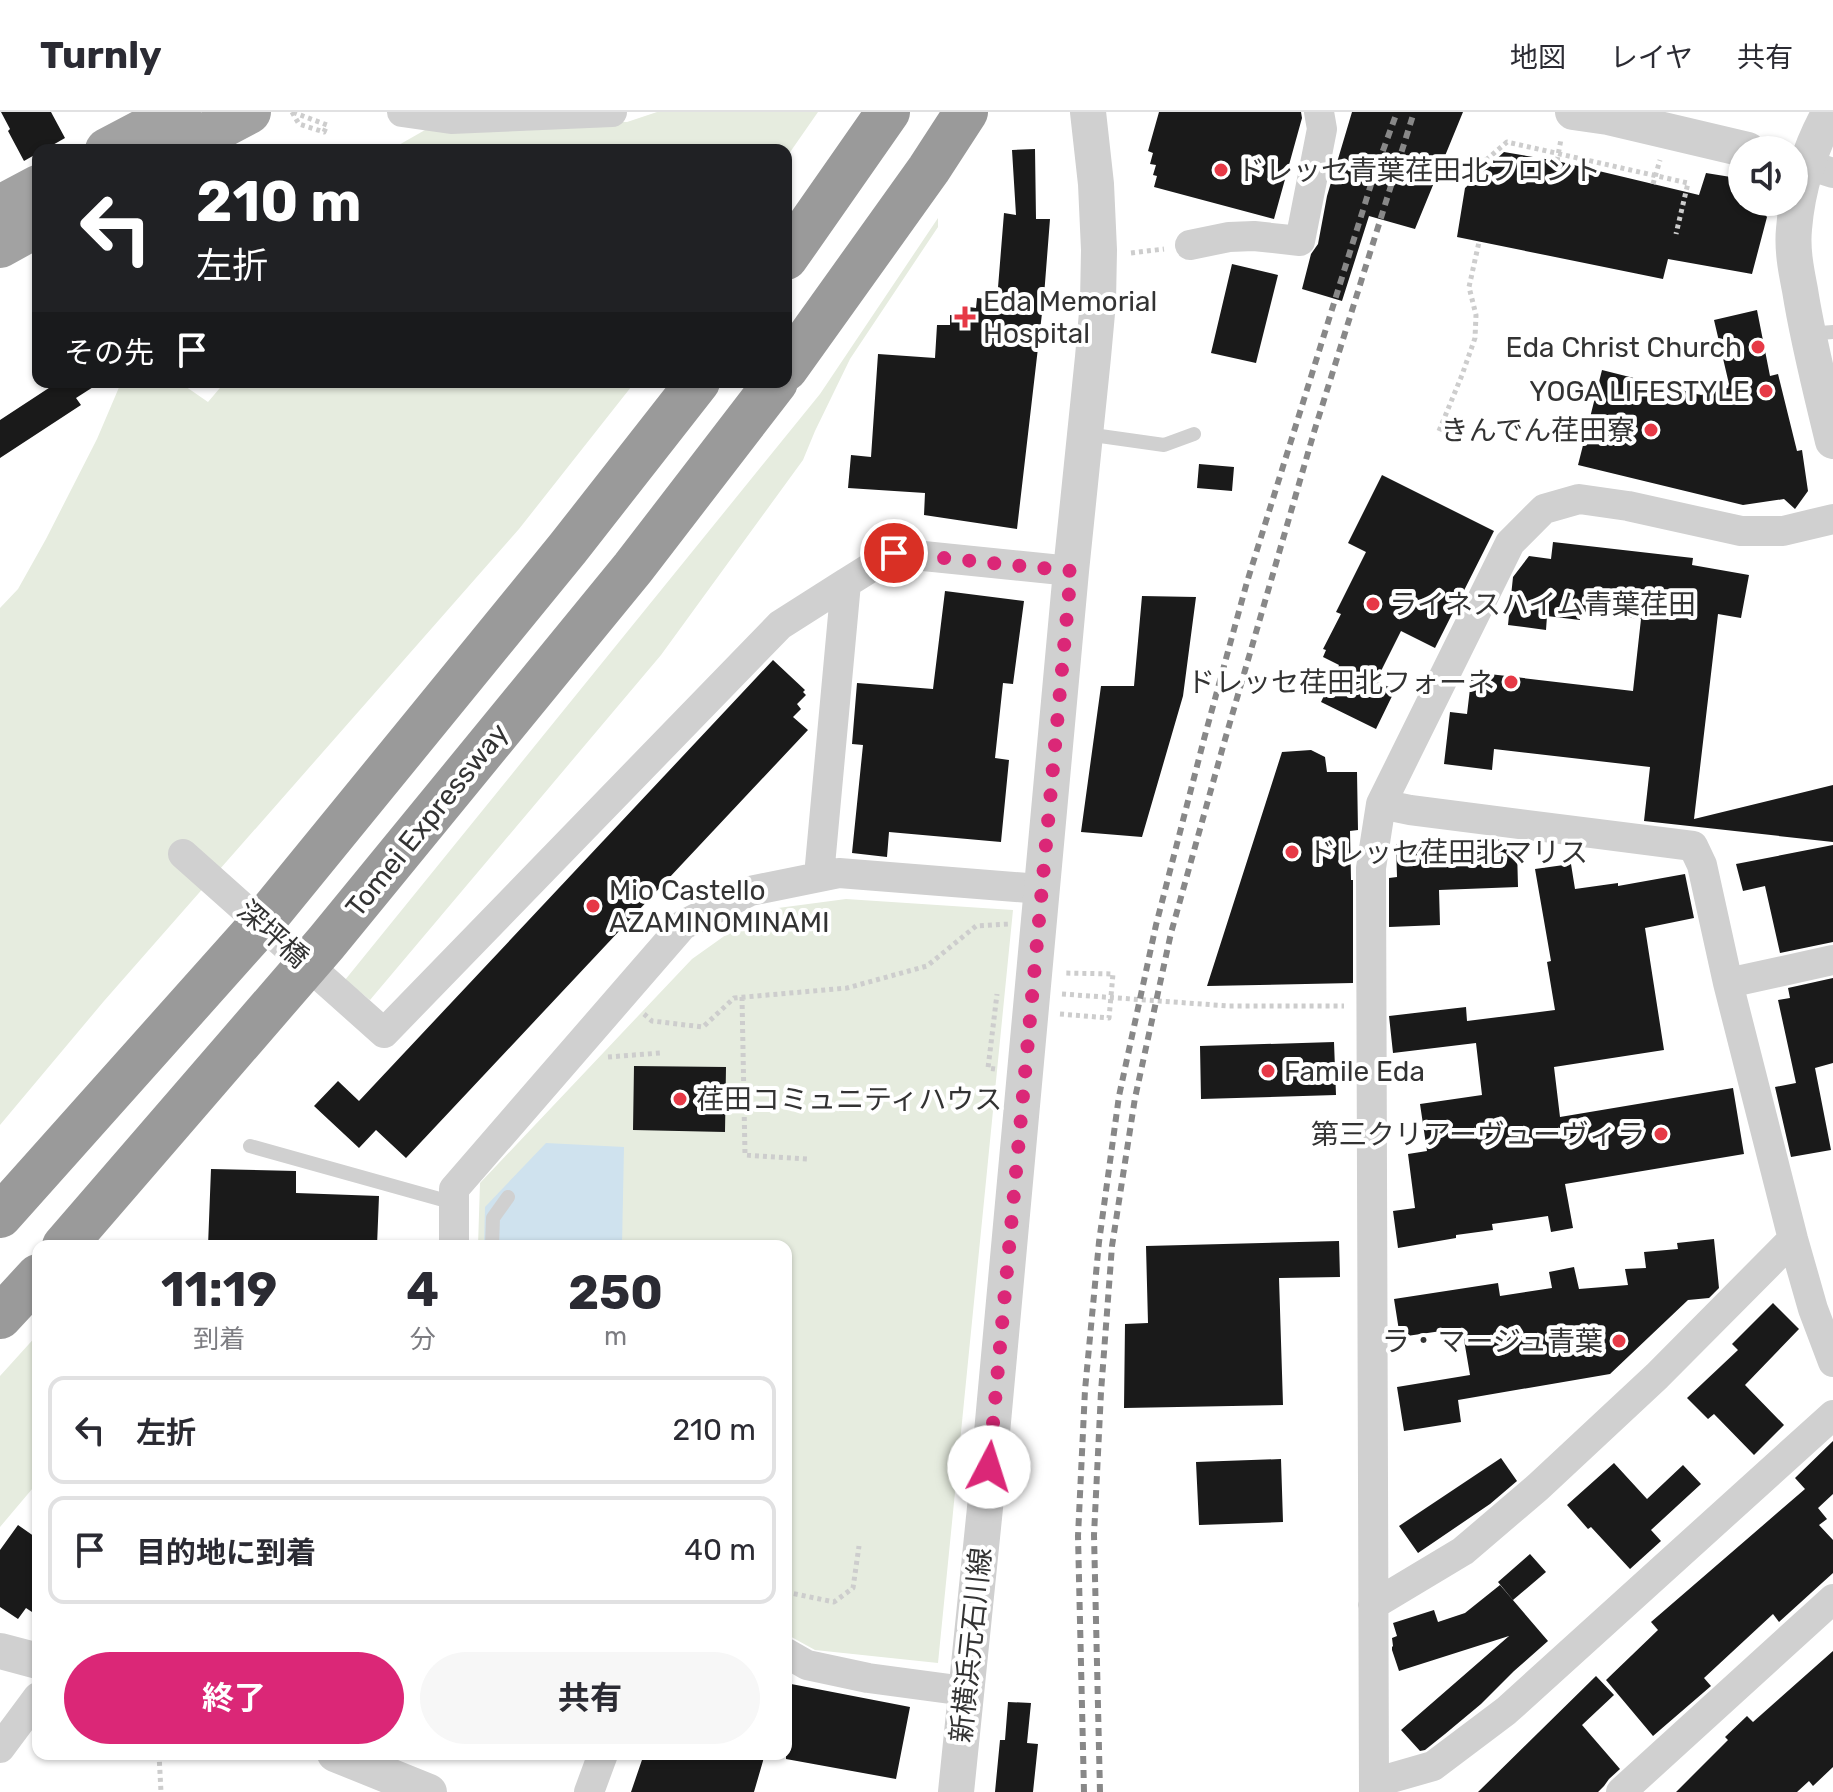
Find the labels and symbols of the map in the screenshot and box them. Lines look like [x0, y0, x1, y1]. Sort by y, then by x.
place label: ドレッセ青葉荏田北フロント [1237, 154, 1601, 187]
marker: ドレッセ青葉荏田北フロント [1212, 161, 1230, 179]
place label: Eda Memorial Hospital [983, 285, 1157, 350]
marker: Eda Memorial Hospital [954, 306, 976, 328]
place label: Eda Christ Church [1506, 331, 1742, 364]
marker: Eda Christ Church [1749, 338, 1767, 356]
place label: YOGA LIFESTYLE [1529, 375, 1750, 408]
marker: YOGA LIFESTYLE [1757, 382, 1775, 400]
place label: きんでん荏田寮 [1440, 414, 1635, 447]
marker: きんでん荏田寮 [1642, 421, 1660, 439]
pin [860, 519, 928, 587]
place label: ライネスハイム青葉荏田 [1389, 588, 1696, 621]
marker: ライネスハイム青葉荏田 [1364, 595, 1382, 613]
place label: ドレッセ荏田北フォーネ [1187, 666, 1495, 699]
marker: ドレッセ荏田北フォーネ [1502, 673, 1520, 691]
street label: Tomei Expressway [339, 717, 515, 923]
place label: ドレッセ荏田北マリス [1308, 836, 1588, 869]
marker: ドレッセ荏田北マリス [1283, 843, 1301, 861]
place label: Mio Castello AZAMINOMINAMI [609, 874, 830, 939]
street label: 深坪橋 [231, 894, 315, 974]
marker: Mio Castello AZAMINOMINAMI [584, 897, 602, 915]
place label: Famile Eda [1284, 1055, 1425, 1088]
marker: Famile Eda [1259, 1062, 1277, 1080]
place label: 荏田コミュニティハウス [696, 1083, 1002, 1116]
marker: 荏田コミュニティハウス [671, 1090, 689, 1108]
place label: 第三クリアーヴューヴィラ [1311, 1118, 1645, 1151]
marker: 第三クリアーヴューヴィラ [1652, 1125, 1670, 1143]
place label: ラ・マージュ青葉 [1382, 1325, 1603, 1358]
marker: ラ・マージュ青葉 [1610, 1332, 1628, 1350]
position arrow [947, 1425, 1031, 1509]
street label: 新横浜元石川線 [944, 1546, 998, 1744]

